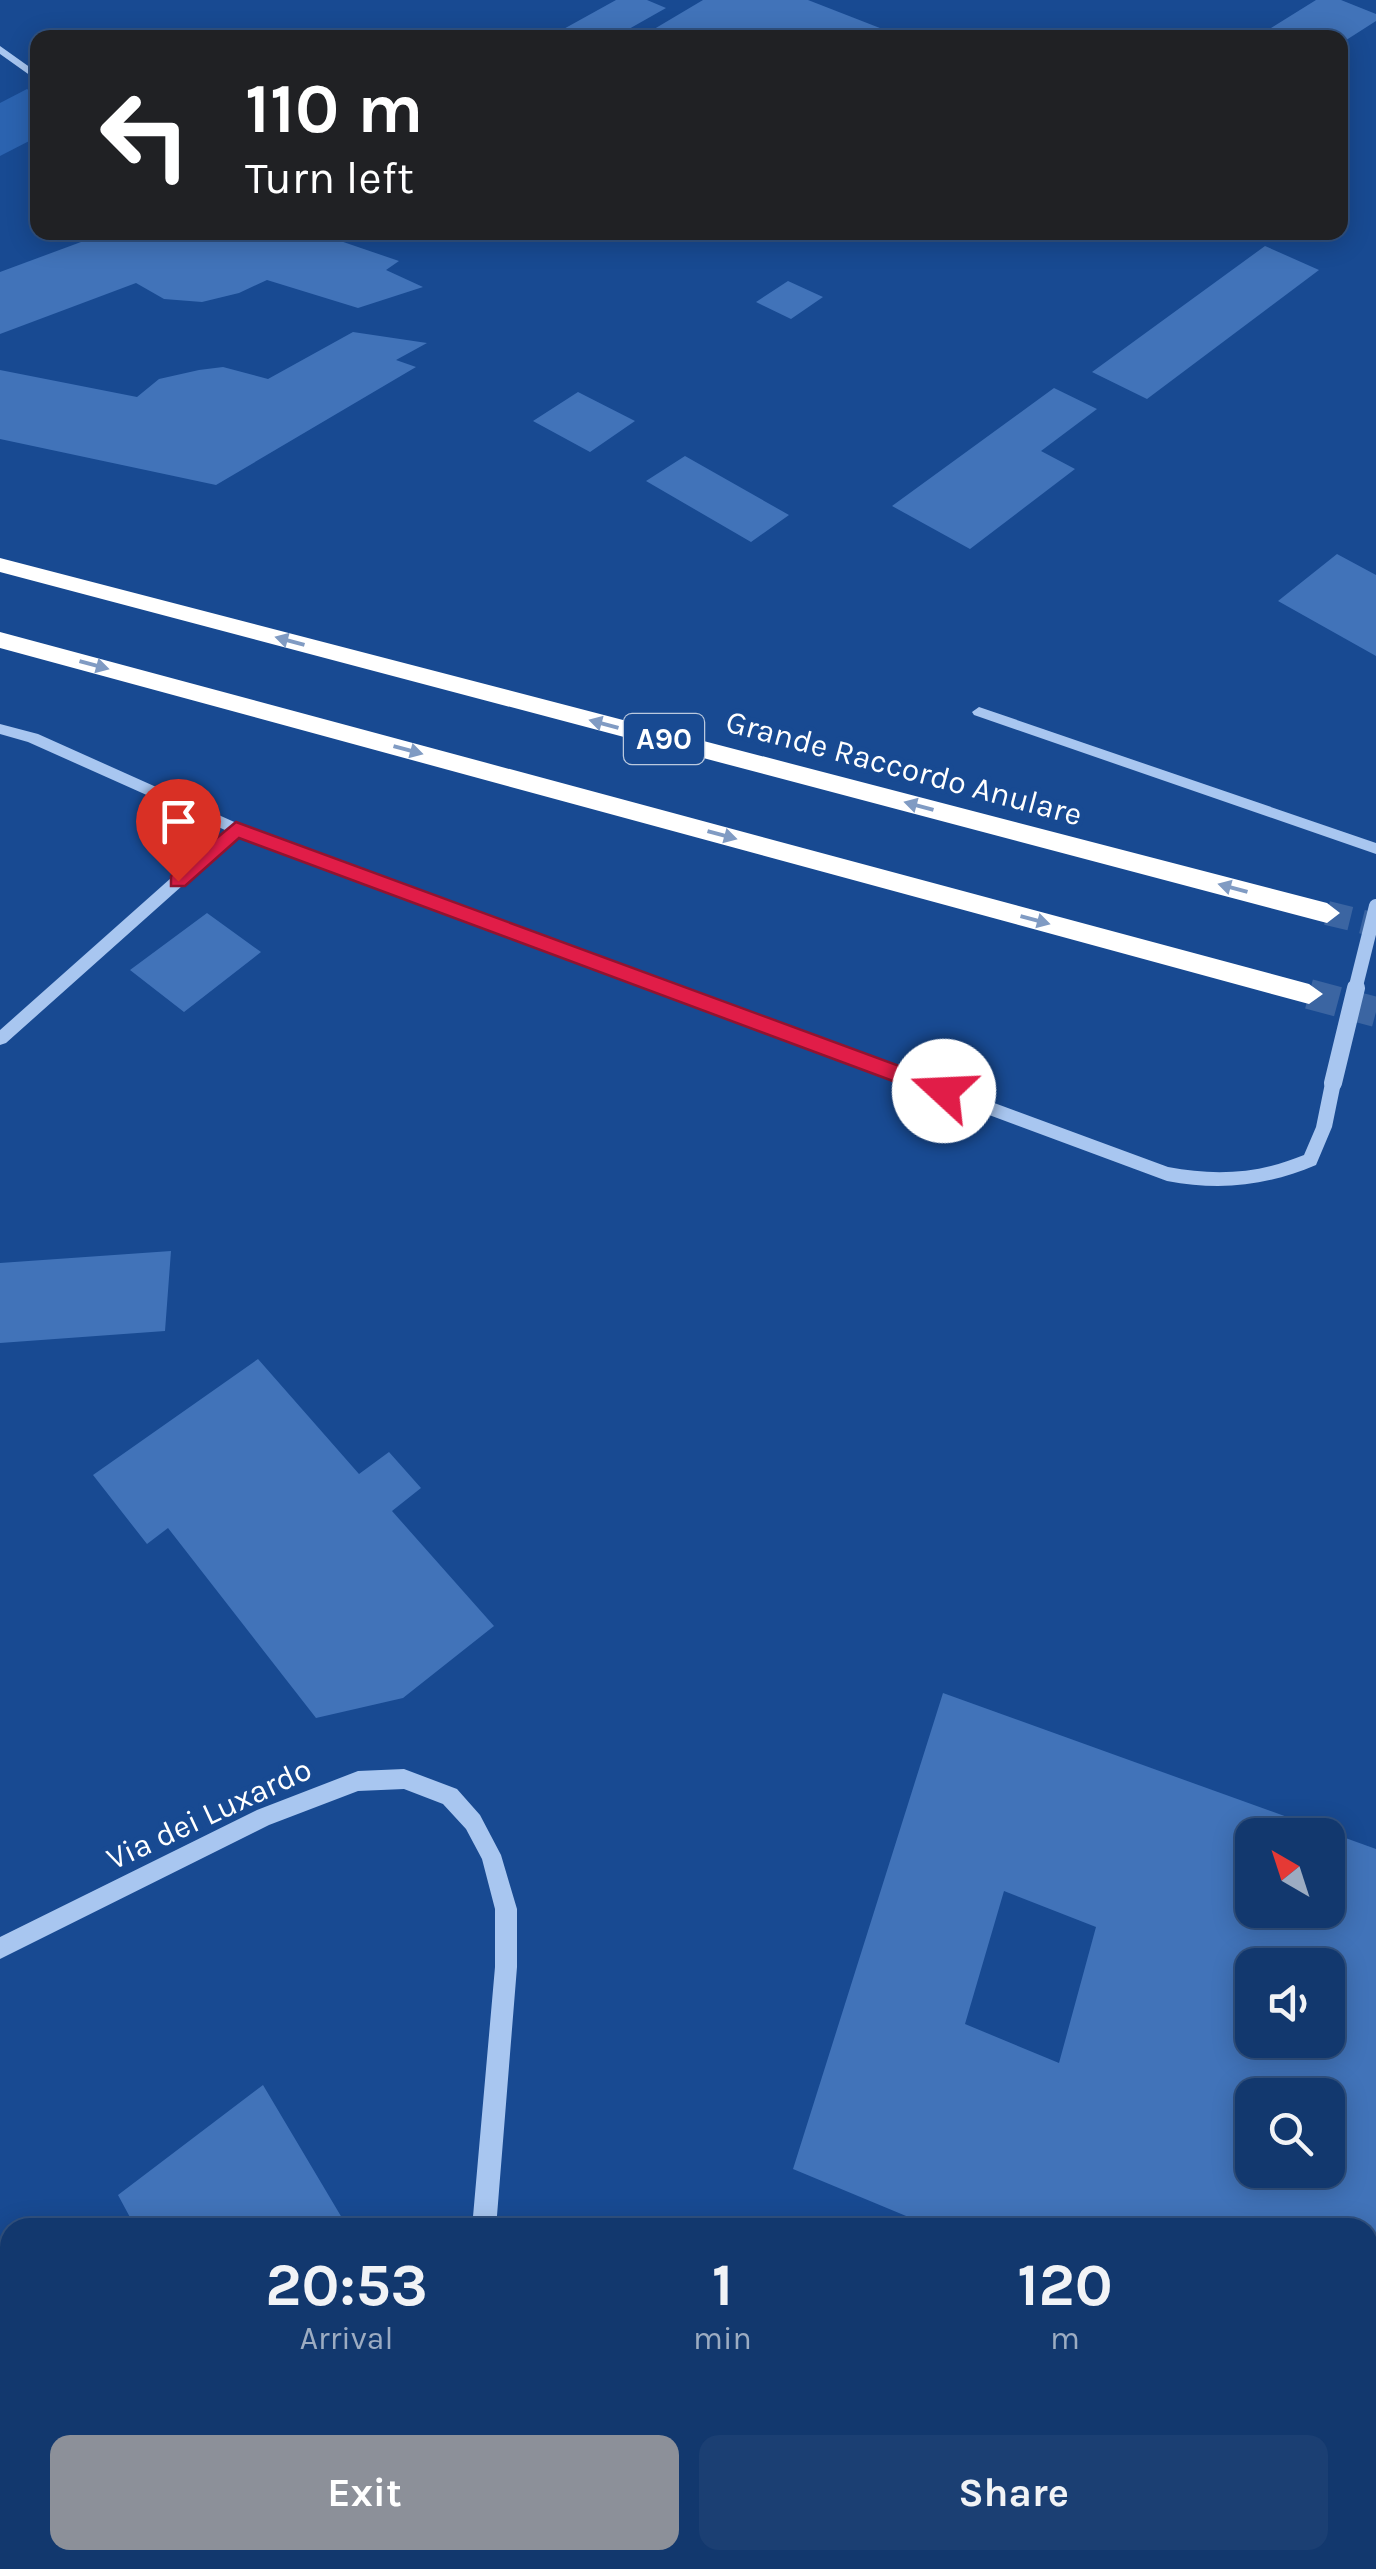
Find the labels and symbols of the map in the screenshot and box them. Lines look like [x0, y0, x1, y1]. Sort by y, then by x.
one-way arrow [274, 633, 305, 649]
one-way arrow [79, 658, 110, 674]
street label: Grande Raccordo Anulare [722, 703, 1086, 833]
road number: A90 [624, 714, 704, 764]
one-way arrow [588, 715, 619, 731]
one-way arrow [393, 743, 424, 759]
pin [136, 779, 221, 882]
one-way arrow [903, 797, 934, 813]
one-way arrow [706, 828, 737, 844]
one-way arrow [1217, 880, 1248, 895]
one-way arrow [1020, 913, 1051, 929]
position arrow [892, 1039, 996, 1143]
street label: Via dei Luxardo [101, 1750, 317, 1878]
north arrow [1235, 1818, 1345, 1928]

